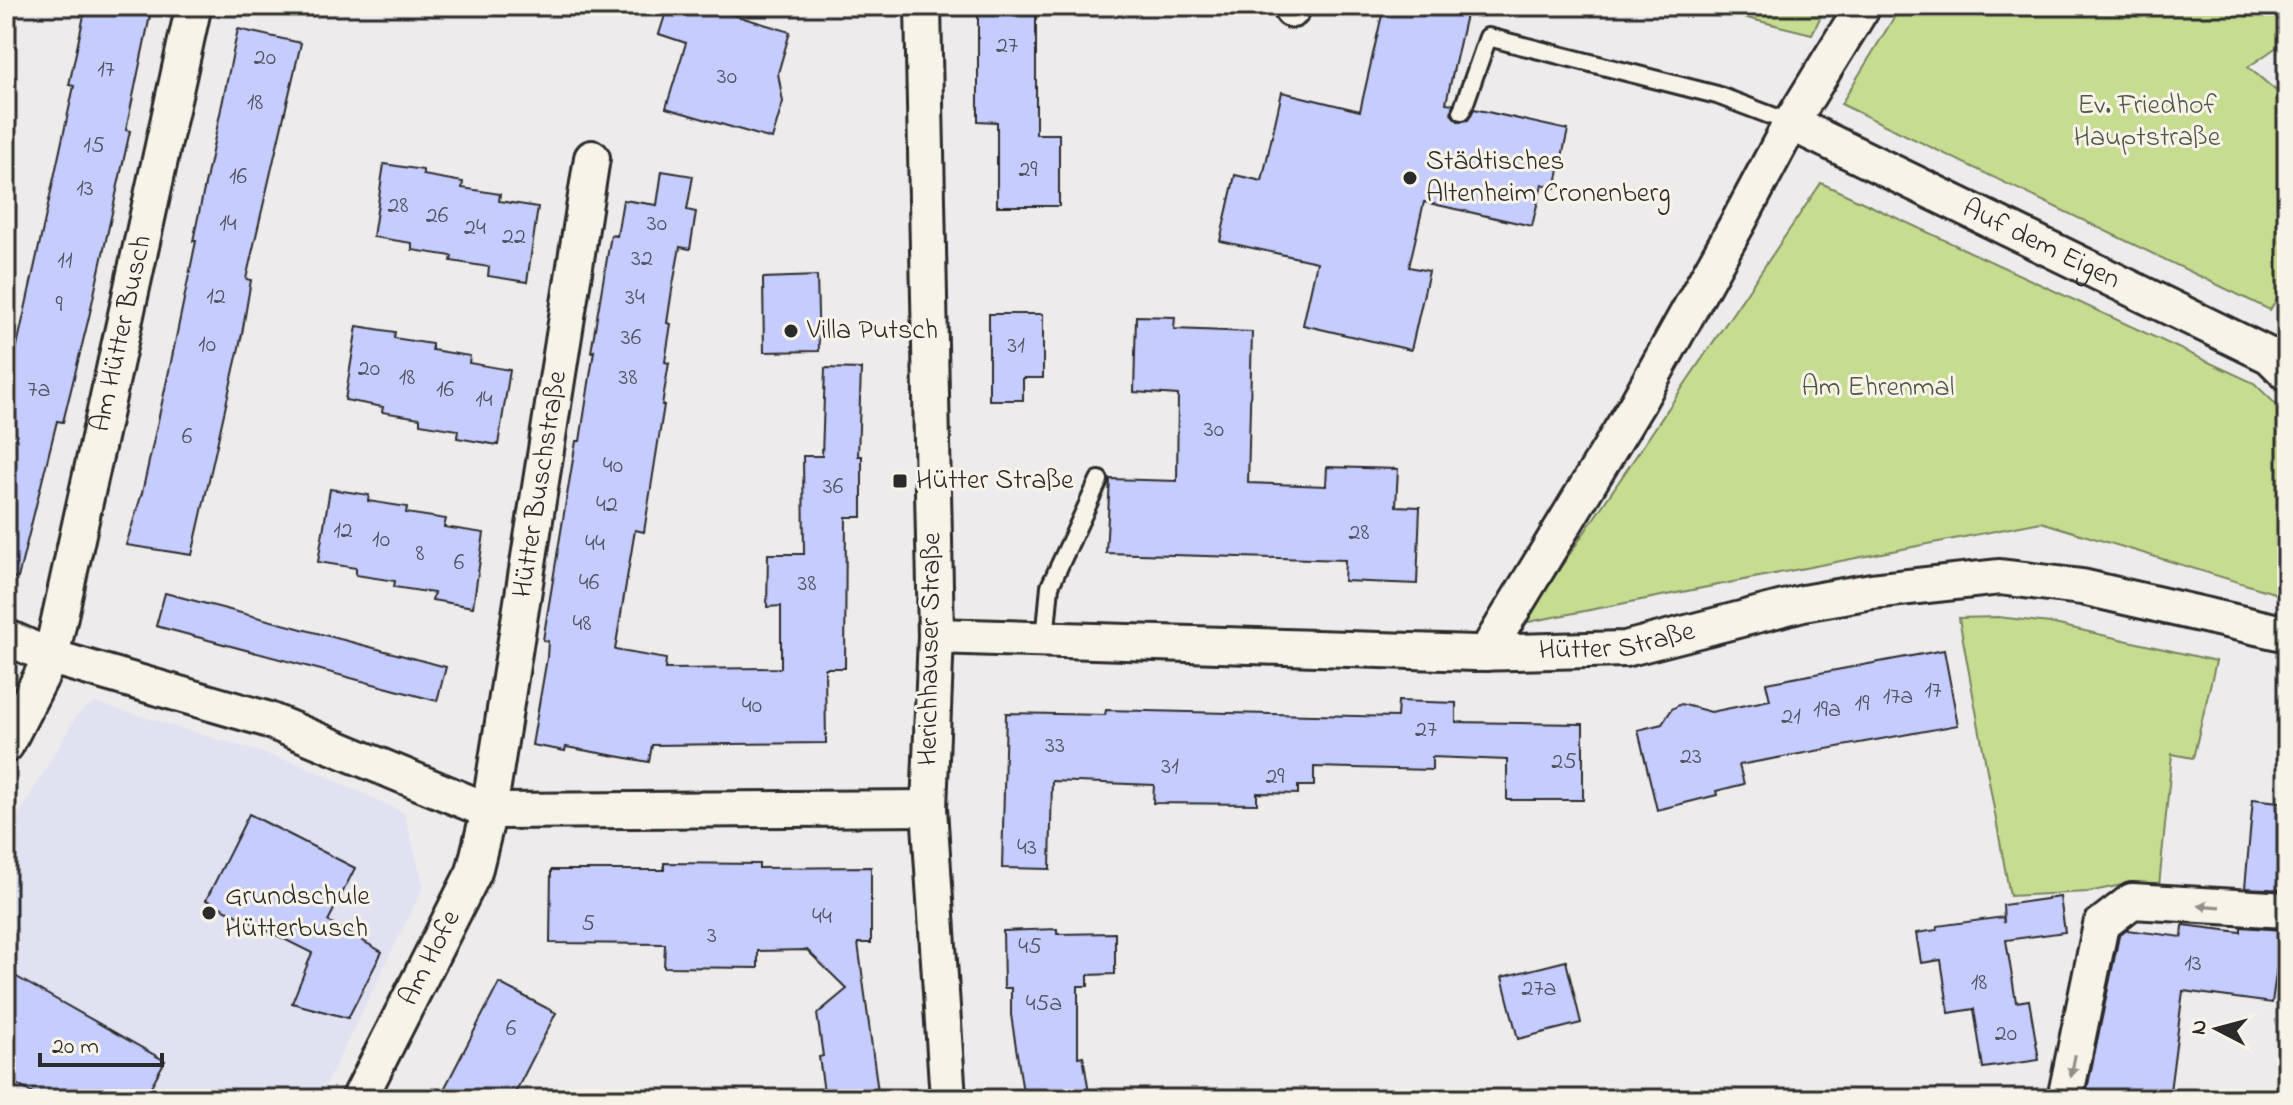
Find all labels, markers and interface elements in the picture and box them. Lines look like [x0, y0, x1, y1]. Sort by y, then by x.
house number: 27 [996, 29, 1018, 64]
house number: 20 [254, 41, 276, 76]
house number: 17 [97, 53, 115, 88]
house number: 30 [717, 60, 737, 95]
house number: 18 [247, 86, 263, 121]
park label: Ev. Friedhof Hauptstraße [2074, 86, 2221, 159]
house number: 15 [83, 129, 105, 164]
place label: Städtisches Altenheim Cronenberg [1426, 142, 1671, 215]
house number: 29 [1018, 153, 1038, 188]
house number: 16 [229, 160, 248, 195]
marker: Städtisches Altenheim Cronenberg [1401, 169, 1419, 187]
house number: 13 [76, 172, 94, 207]
house number: 28 [388, 189, 408, 224]
street label: Auf dem Eigen [1955, 189, 2127, 300]
house number: 26 [426, 199, 449, 234]
house number: 14 [219, 207, 237, 242]
house number: 30 [647, 207, 667, 242]
house number: 24 [464, 211, 486, 246]
house number: 22 [502, 220, 526, 255]
street label: Am Hütter Busch [80, 231, 163, 436]
house number: 32 [631, 242, 653, 277]
house number: 11 [57, 244, 73, 279]
house number: 12 [206, 280, 226, 315]
house number: 34 [625, 281, 645, 316]
house number: 9 [55, 288, 63, 323]
place label: Villa Putsch [806, 311, 938, 352]
house number: 36 [621, 321, 642, 356]
marker: Villa Putsch [782, 322, 800, 340]
house number: 10 [198, 328, 216, 363]
house number: 31 [1007, 329, 1025, 364]
house number: 20 [358, 352, 380, 387]
house number: 18 [399, 361, 415, 396]
house number: 38 [619, 361, 637, 396]
street label: Hütter Buschstraße [502, 368, 579, 601]
park label: Am Ehrenmal [1802, 368, 1954, 409]
house number: 7a [28, 373, 50, 408]
house number: 16 [436, 373, 455, 408]
house number: 14 [475, 383, 493, 418]
house number: 30 [1204, 413, 1224, 448]
house number: 6 [182, 420, 193, 455]
house number: 40 [603, 449, 623, 484]
place label: Hütter Straße [916, 461, 1074, 502]
house number: 36 [823, 470, 844, 505]
marker: Hütter Straße [891, 472, 909, 490]
house number: 42 [596, 488, 618, 523]
house number: 12 [333, 514, 353, 549]
house number: 28 [1349, 516, 1369, 551]
house number: 10 [372, 523, 390, 558]
house number: 44 [585, 527, 605, 562]
street label: Herichhauser Straße [908, 531, 954, 766]
house number: 8 [416, 537, 425, 572]
house number: 6 [454, 546, 465, 581]
house number: 46 [579, 566, 600, 601]
house number: 38 [798, 567, 816, 602]
house number: 48 [573, 607, 591, 642]
street label: Hütter Straße [1538, 611, 1700, 672]
house number: 17 [1924, 674, 1942, 709]
house number: 17a [1883, 680, 1913, 715]
house number: 19 [1855, 687, 1870, 722]
house number: 40 [742, 689, 762, 724]
house number: 19a [1813, 693, 1841, 728]
house number: 21 [1781, 700, 1801, 735]
house number: 27 [1415, 713, 1437, 748]
house number: 33 [1045, 729, 1065, 764]
house number: 23 [1680, 740, 1702, 775]
house number: 25 [1551, 745, 1577, 780]
house number: 31 [1161, 750, 1179, 785]
house number: 29 [1265, 760, 1285, 795]
house number: 43 [1017, 831, 1037, 866]
place label: Grundschule Hütterbusch [225, 877, 370, 950]
one-way arrow [2196, 899, 2221, 912]
house number: 44 [812, 900, 832, 935]
street label: Am Hofe [389, 903, 472, 1013]
marker: Grundschule Hütterbusch [200, 904, 218, 922]
house number: 5 [581, 907, 595, 942]
house number: 3 [707, 919, 717, 954]
house number: 45 [1018, 930, 1042, 965]
house number: 13 [2184, 947, 2202, 982]
house number: 18 [1971, 966, 1987, 1001]
house number: 27a [1522, 972, 1556, 1007]
house number: 45a [1026, 987, 1062, 1022]
north arrow [2177, 989, 2257, 1069]
house number: 6 [506, 1012, 517, 1047]
scale bar [40, 1017, 162, 1067]
house number: 20 [1995, 1017, 2017, 1052]
text: N [2183, 1018, 2217, 1036]
text: 20 m [52, 1030, 99, 1065]
one-way arrow [2066, 1053, 2078, 1078]

